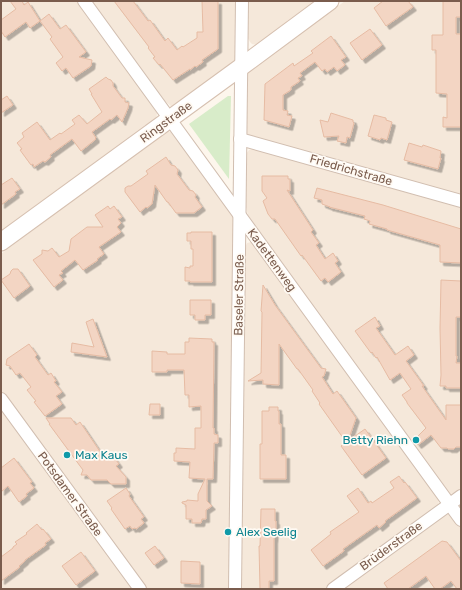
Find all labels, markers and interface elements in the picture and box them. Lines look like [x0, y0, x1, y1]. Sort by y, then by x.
street label: Ringstraße [137, 98, 195, 146]
street label: Friedrichstraße [308, 152, 394, 189]
street label: Kadettenweg [245, 226, 299, 294]
street label: Baseler Straße [231, 254, 247, 336]
place label: Betty Riehn [343, 433, 408, 447]
marker: Betty Riehn [411, 435, 421, 445]
place label: Max Kaus [75, 448, 128, 462]
street label: Potsdamer Straße [35, 449, 105, 539]
marker: Max Kaus [62, 450, 72, 460]
street label: Brüderstraße [357, 518, 425, 573]
place label: Alex Seelig [236, 525, 297, 539]
marker: Alex Seelig [223, 527, 233, 537]

